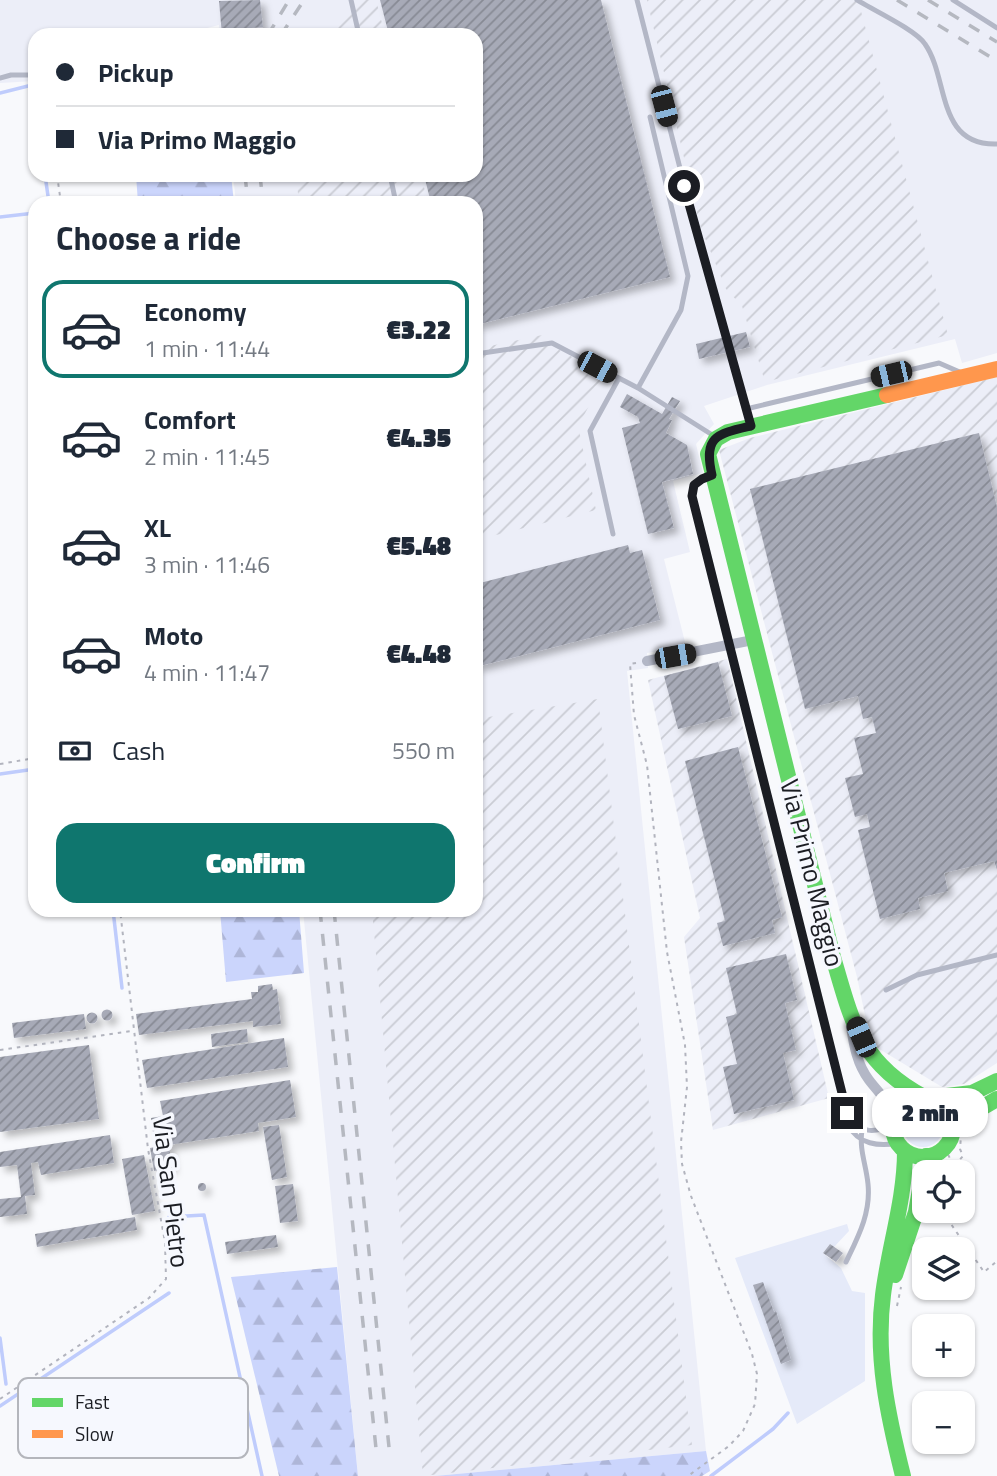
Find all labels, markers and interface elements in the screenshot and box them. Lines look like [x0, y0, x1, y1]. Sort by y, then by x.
text: Pickup [98, 53, 174, 92]
car [649, 83, 680, 129]
text: Via Primo Maggio [98, 120, 296, 159]
route start [668, 170, 700, 202]
text: Choose a ride [56, 214, 241, 262]
text: Economy [144, 292, 246, 331]
icon: car [60, 298, 123, 361]
text: €3.22 [386, 310, 451, 349]
text: 1 min · 11:44 [144, 331, 270, 366]
car [574, 348, 621, 386]
car [869, 359, 914, 389]
text: Comfort [144, 400, 236, 439]
icon: car [60, 406, 123, 469]
text: €4.35 [386, 418, 451, 457]
text: 2 min · 11:45 [144, 439, 270, 474]
text: XL [144, 508, 171, 547]
icon: car [60, 514, 123, 577]
text: €5.48 [386, 526, 451, 565]
text: 3 min · 11:46 [144, 547, 270, 582]
text: Moto [144, 616, 203, 655]
icon: car [60, 622, 123, 685]
text: €4.48 [386, 634, 451, 673]
car [653, 642, 698, 670]
text: 4 min · 11:47 [144, 655, 270, 690]
text: Cash [112, 731, 165, 770]
icon: cash [56, 732, 94, 770]
text: 550 m [392, 733, 455, 768]
street label: Via Primo Maggio [770, 775, 855, 971]
button: Confirm [56, 823, 455, 903]
car [844, 1014, 879, 1060]
callout: 2 min [872, 1088, 987, 1138]
text: 2 min [901, 1095, 959, 1130]
route end [831, 1097, 863, 1129]
street label: Via San Pietro [143, 1114, 200, 1270]
map controls [912, 1160, 975, 1454]
button: locate [912, 1160, 975, 1223]
button: layers [912, 1237, 975, 1300]
button: + [912, 1314, 975, 1377]
legend [18, 1378, 248, 1458]
text: Fast [75, 1387, 110, 1416]
button: − [912, 1391, 975, 1454]
text: Slow [75, 1419, 114, 1448]

